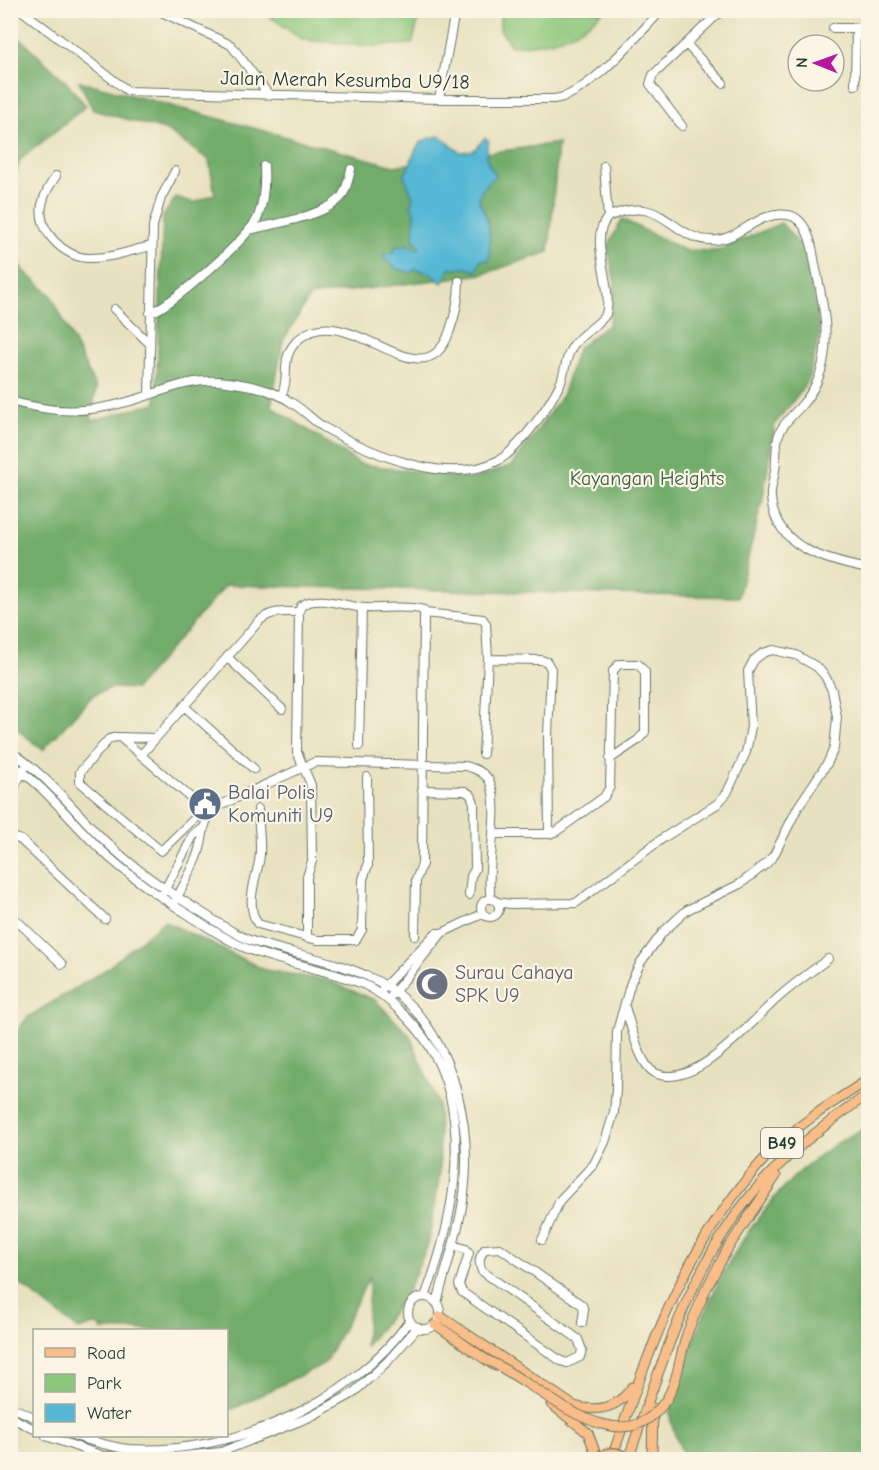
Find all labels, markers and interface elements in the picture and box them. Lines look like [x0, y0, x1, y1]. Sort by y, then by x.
north arrow [786, 33, 846, 93]
text: N [793, 57, 811, 68]
street label: Jalan Merah Kesumba U9/18 [220, 66, 470, 94]
park label: Kayangan Heights [570, 467, 724, 490]
place label: Balai Polis Komuniti U9 [228, 781, 334, 827]
public building icon: Balai Polis Komuniti U9 [187, 786, 223, 822]
place label: Surau Cahaya SPK U9 [455, 961, 574, 1007]
mosque icon: Surau Cahaya SPK U9 [414, 966, 450, 1002]
road number: B49 [761, 1128, 803, 1158]
legend [33, 1329, 228, 1437]
text: Road [87, 1343, 126, 1364]
text: Park [87, 1373, 122, 1394]
text: Water [87, 1403, 132, 1424]

